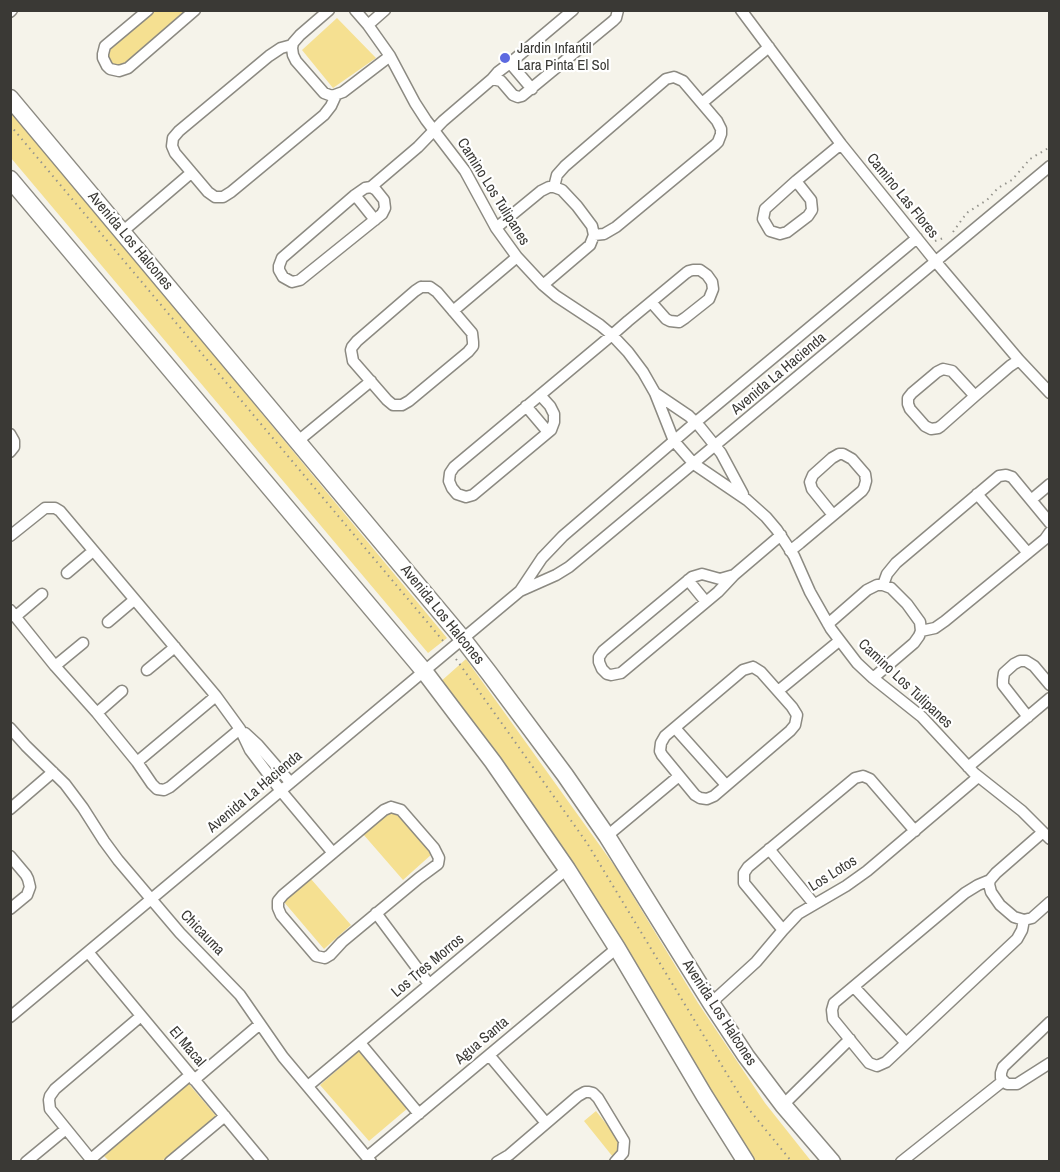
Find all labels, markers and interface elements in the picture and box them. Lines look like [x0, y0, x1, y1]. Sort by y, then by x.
place label: Jardin Infantil Lara Pinta El Sol [517, 40, 609, 75]
marker: Jardin Infantil Lara Pinta El Sol [498, 51, 512, 65]
street label: Camino Los Tulipanes [453, 135, 533, 249]
street label: Camino Las Flores [862, 150, 942, 242]
street label: Avenida Los Halcones [84, 188, 176, 294]
street label: Avenida La Hacienda [728, 329, 830, 419]
street label: Avenida Los Halcones [396, 562, 488, 668]
street label: Camino Los Tulipanes [854, 636, 956, 732]
street label: Avenida La Hacienda [204, 747, 306, 837]
street label: Los Lotos [806, 852, 860, 896]
street label: Chicauma [176, 907, 228, 959]
street label: Los Tres Morros [388, 930, 468, 1002]
street label: Avenida Los Halcones [678, 957, 760, 1069]
street label: Agua Santa [452, 1013, 512, 1069]
street label: El Macal [165, 1023, 209, 1071]

